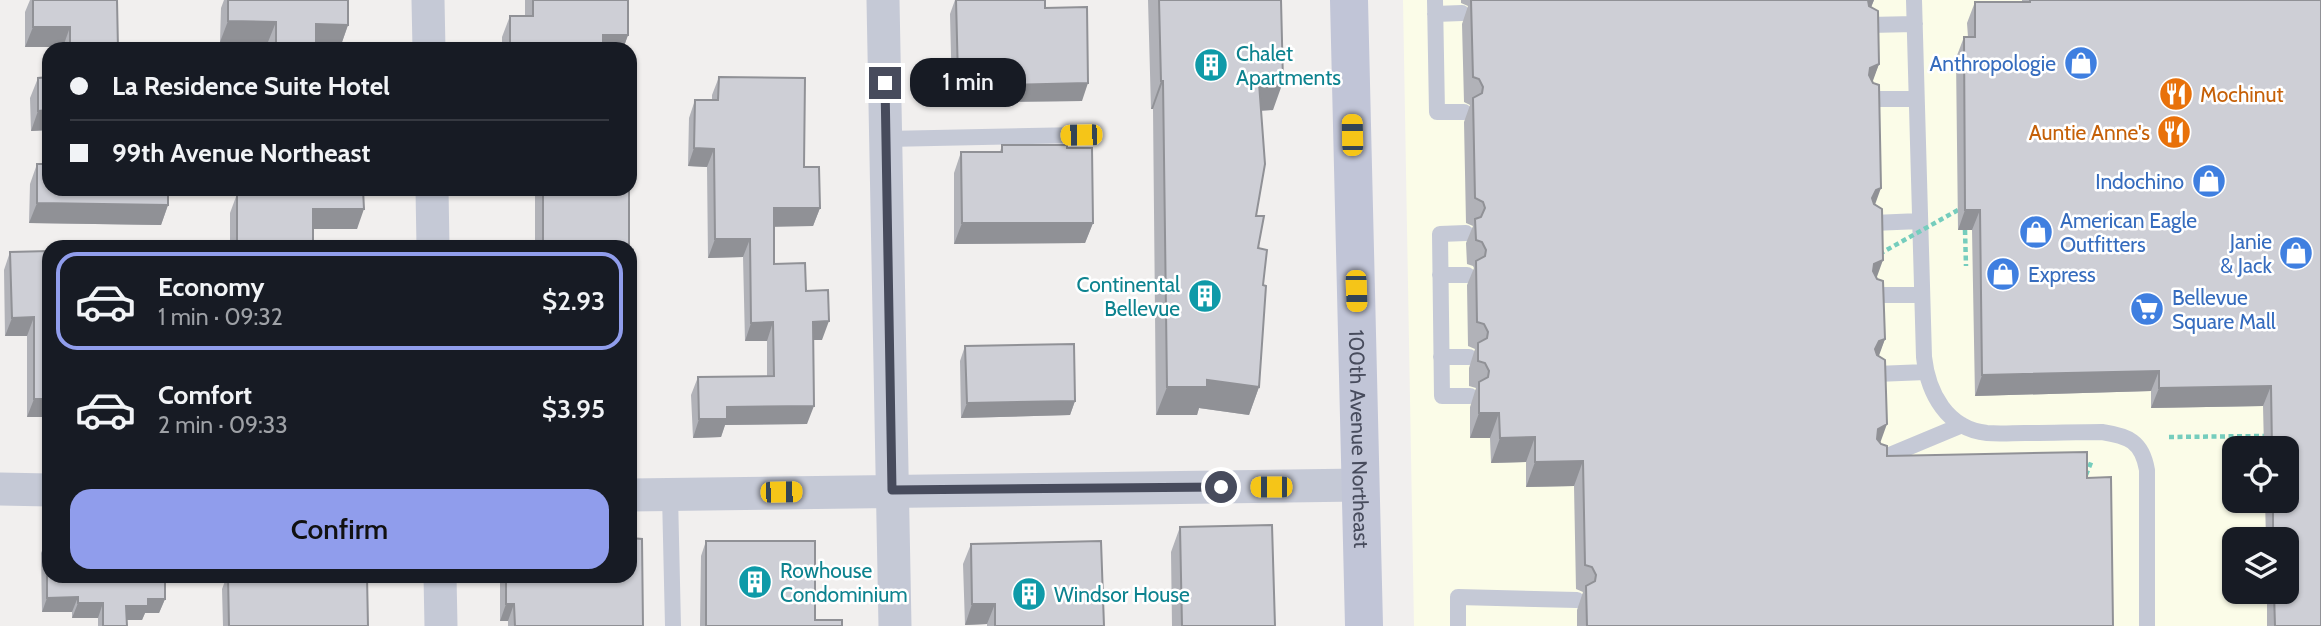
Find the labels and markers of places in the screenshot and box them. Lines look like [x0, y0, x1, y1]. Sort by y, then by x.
place label: Chalet Apartments [1236, 41, 1341, 90]
shop icon: Anthropologie [2062, 44, 2100, 82]
building icon: Chalet Apartments [1192, 46, 1230, 84]
place label: Anthropologie [1929, 51, 2056, 76]
restaurant icon: Mochinut [2157, 75, 2195, 113]
place label: Mochinut [2200, 82, 2284, 107]
restaurant icon: Auntie Anne's [2155, 113, 2193, 151]
place label: Auntie Anne's [2029, 120, 2150, 145]
shop icon: Indochino [2190, 162, 2228, 200]
place label: Indochino [2095, 169, 2184, 194]
place label: American Eagle Outfitters [2060, 208, 2197, 257]
shop icon: American Eagle Outfitters [2017, 213, 2055, 251]
place label: Janie & Jack [2220, 229, 2273, 278]
shop icon: Janie & Jack [2277, 234, 2315, 272]
shop icon: Express [1984, 255, 2022, 293]
place label: Express [2028, 262, 2096, 287]
place label: Continental Bellevue [1077, 272, 1180, 321]
building icon: Continental Bellevue [1186, 277, 1224, 315]
place label: Bellevue Square Mall [2172, 285, 2276, 334]
supermarket icon: Bellevue Square Mall [2128, 290, 2166, 328]
place label: Rowhouse Condominium [780, 558, 908, 607]
building icon: Rowhouse Condominium [736, 563, 774, 601]
building icon: Windsor House [1010, 575, 1048, 613]
place label: Windsor House [1054, 582, 1190, 607]

